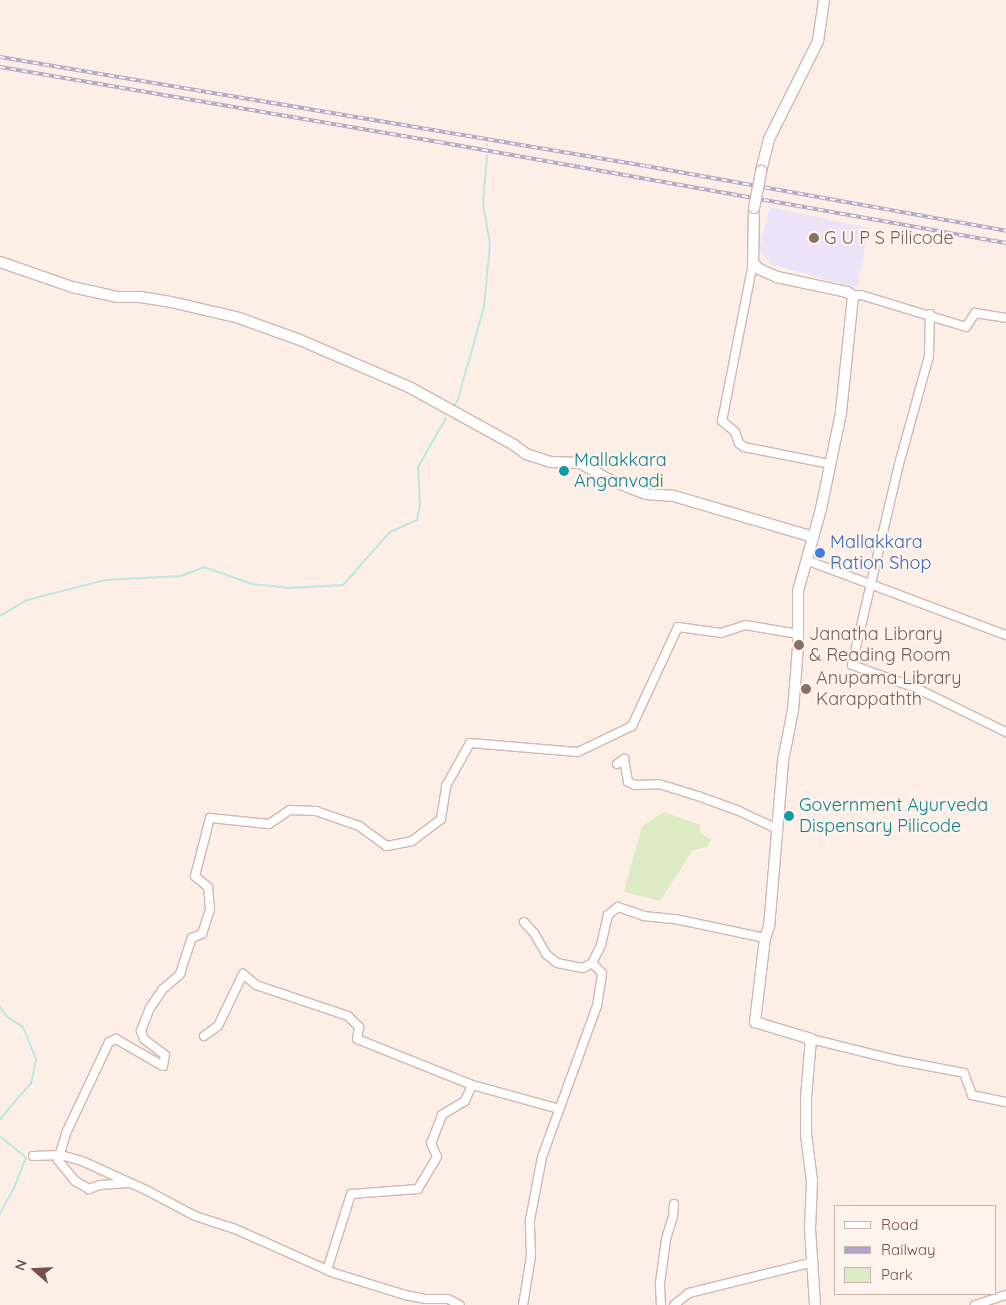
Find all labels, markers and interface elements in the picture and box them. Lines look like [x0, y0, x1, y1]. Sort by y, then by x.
place label: G U P S Pilicode [824, 227, 954, 249]
marker: G U P S Pilicode [808, 232, 820, 244]
place label: Mallakkara Anganvadi [574, 450, 667, 492]
marker: Mallakkara Anganvadi [558, 465, 570, 477]
place label: Mallakkara Ration Shop [830, 532, 931, 574]
marker: Mallakkara Ration Shop [814, 547, 826, 559]
place label: Janatha Library & Reading Room [809, 624, 951, 666]
marker: Janatha Library & Reading Room [793, 639, 805, 651]
place label: Anupama Library Karappathth [816, 668, 961, 711]
marker: Anupama Library Karappathth [800, 683, 812, 695]
place label: Government Ayurveda Dispensary Pilicode [799, 795, 988, 838]
marker: Government Ayurveda Dispensary Pilicode [783, 810, 795, 822]
legend [834, 1205, 996, 1295]
text: Road [881, 1215, 918, 1234]
text: Railway [881, 1240, 936, 1259]
north arrow [10, 1245, 60, 1295]
text: N [11, 1257, 31, 1273]
text: Park [881, 1265, 913, 1284]

